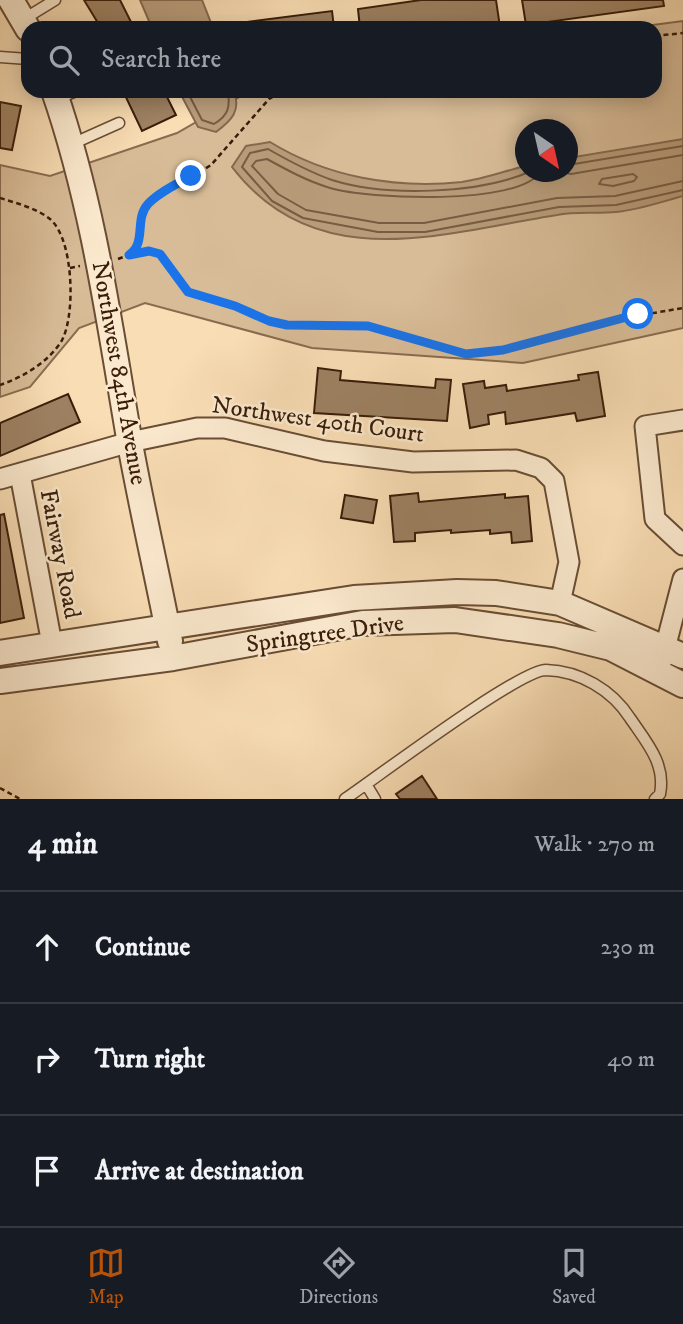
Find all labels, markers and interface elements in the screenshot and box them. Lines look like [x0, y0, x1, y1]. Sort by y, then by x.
search box [21, 21, 662, 98]
icon: search [45, 41, 83, 79]
text: Search here [101, 43, 221, 76]
north arrow [515, 119, 578, 182]
route end [175, 160, 206, 191]
street label: Northwest 84th Avenue [85, 259, 153, 487]
route start [622, 298, 653, 329]
street label: Northwest 40th Court [210, 390, 426, 450]
street label: Fairway Road [33, 487, 87, 621]
street label: Springtree Drive [244, 608, 406, 660]
text: 4 min [28, 826, 98, 863]
text: Walk · 270 m [534, 830, 655, 859]
icon: ahead [28, 928, 66, 966]
text: Continue [95, 931, 190, 964]
text: 230 m [601, 933, 655, 962]
icon: right [28, 1040, 66, 1078]
text: Turn right [95, 1043, 205, 1076]
text: 40 m [607, 1045, 655, 1074]
icon: arrive [28, 1152, 66, 1190]
text: Arrive at destination [95, 1155, 304, 1188]
tab: Map [87, 1244, 125, 1309]
tab: Directions [299, 1244, 378, 1309]
tab: Saved [552, 1244, 596, 1309]

